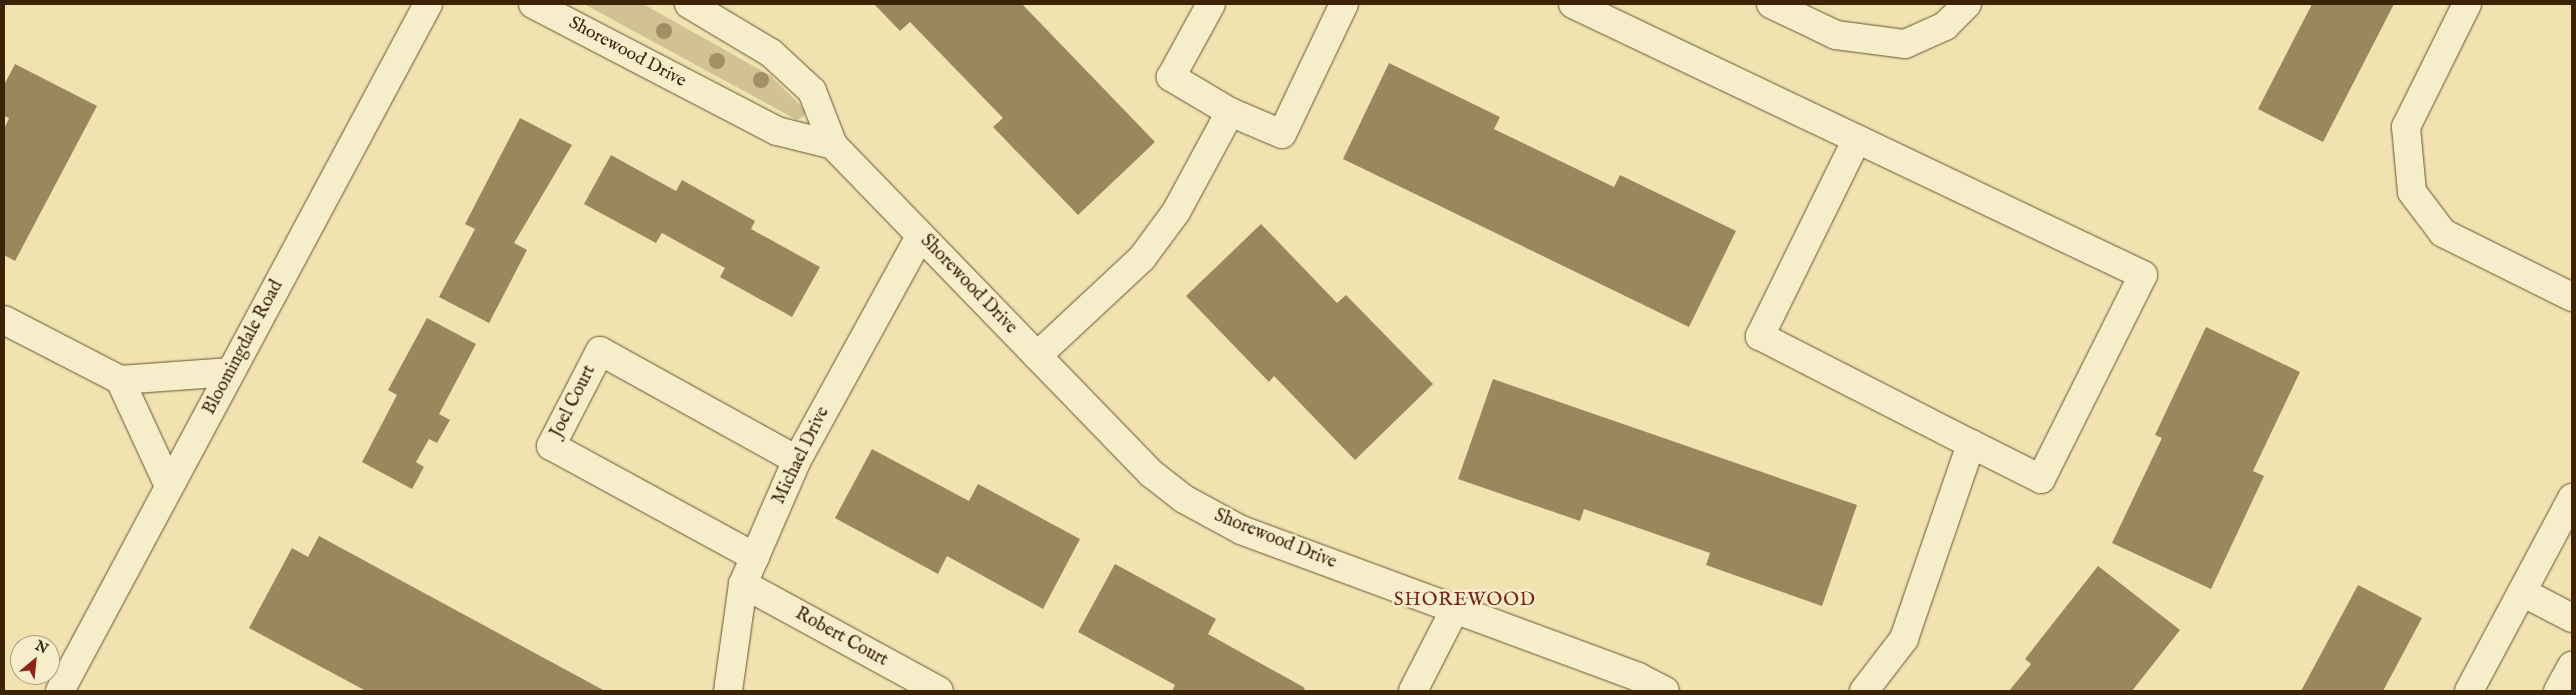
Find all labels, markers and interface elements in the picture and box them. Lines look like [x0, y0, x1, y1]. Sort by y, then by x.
street label: Shorewood Drive [565, 13, 689, 93]
street label: Shorewood Drive [915, 231, 1021, 339]
street label: Bloomingdale Road [199, 277, 289, 419]
street label: Joel Court [547, 362, 601, 442]
street label: Michael Drive [769, 404, 835, 508]
street label: Shorewood Drive [1211, 506, 1339, 574]
district label: SHOREWOOD [1393, 590, 1537, 612]
street label: Robert Court [791, 604, 891, 672]
north arrow [10, 635, 60, 685]
text: N [32, 637, 51, 658]

